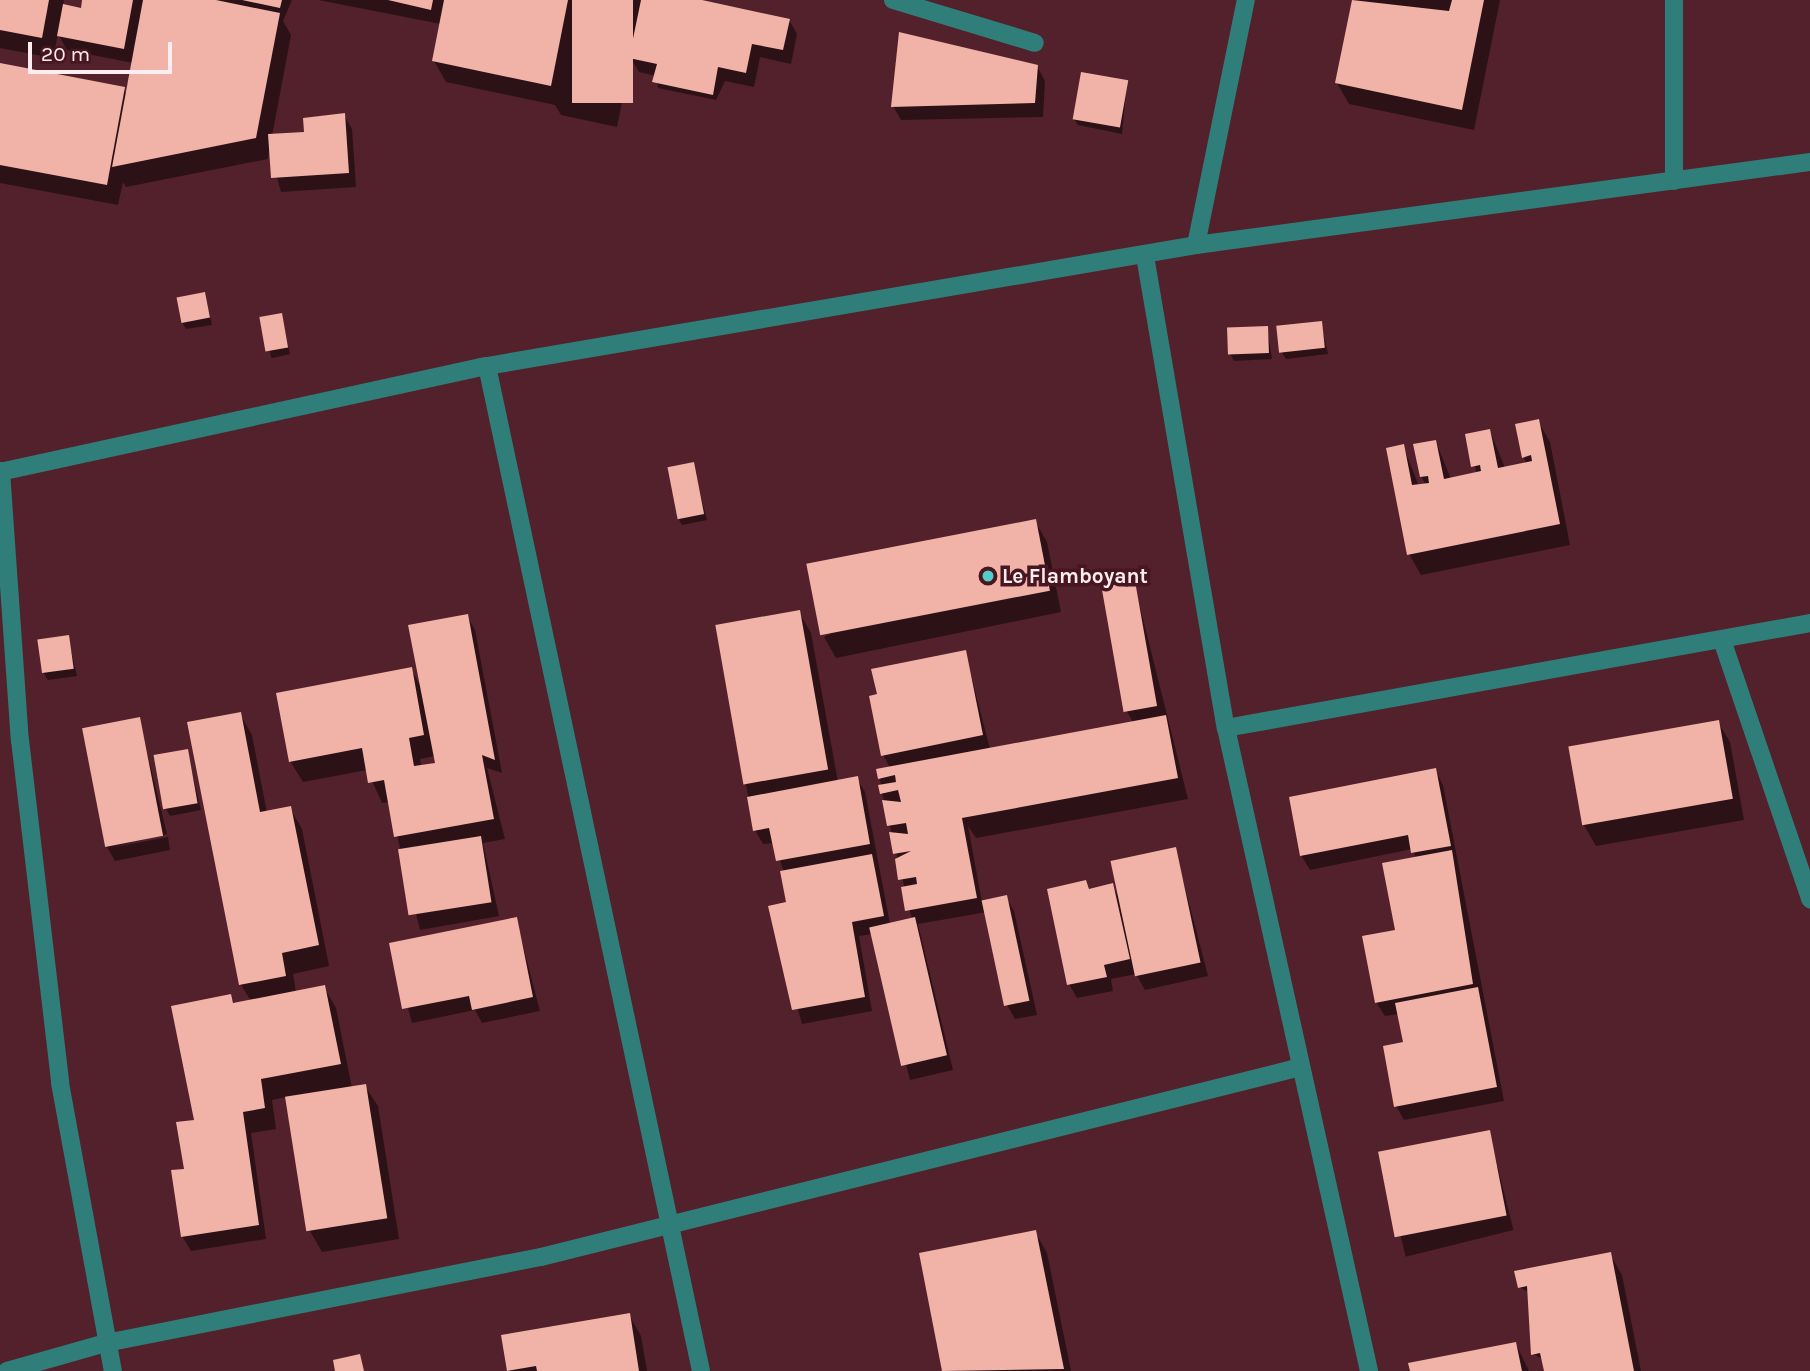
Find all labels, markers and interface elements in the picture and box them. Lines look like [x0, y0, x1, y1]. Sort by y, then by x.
scale bar [32, 28, 175, 72]
text: 20 m [41, 42, 90, 66]
place label: Le Flamboyant [1002, 563, 1148, 589]
marker: Le Flamboyant [980, 568, 996, 584]

